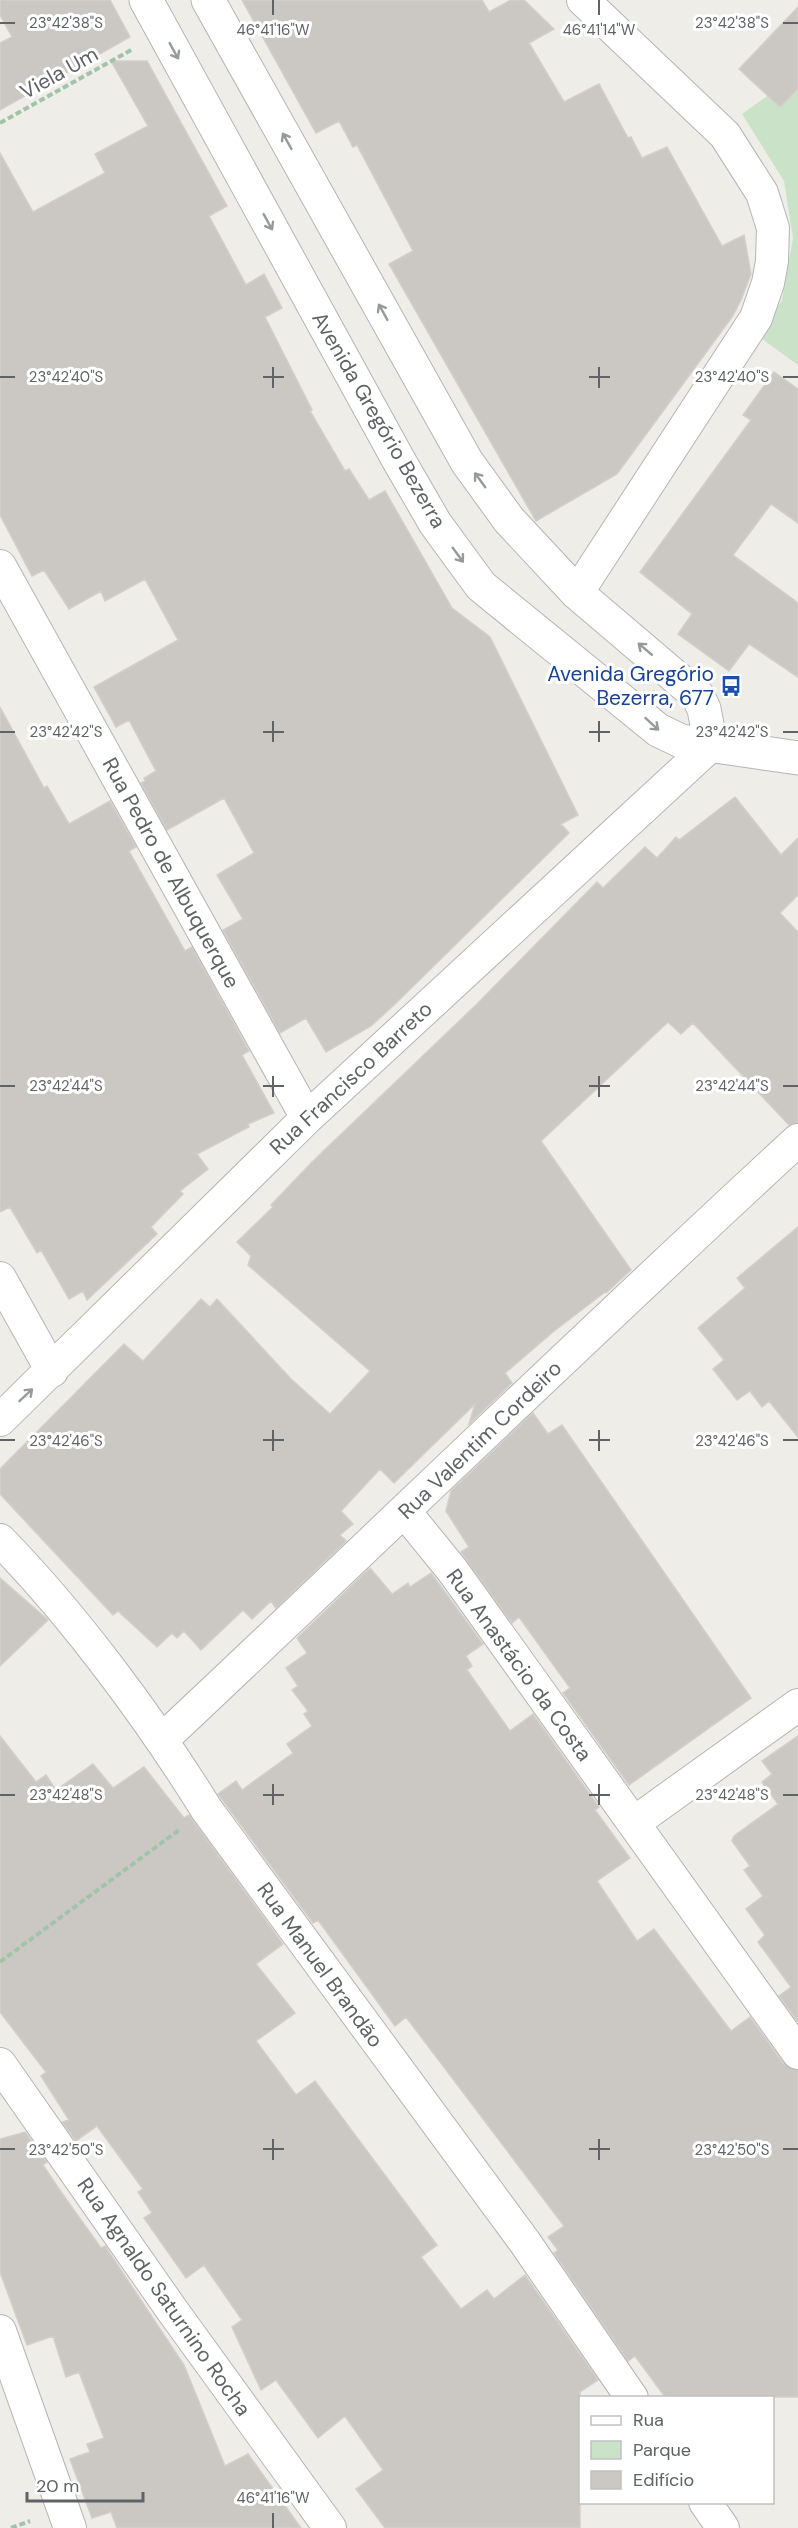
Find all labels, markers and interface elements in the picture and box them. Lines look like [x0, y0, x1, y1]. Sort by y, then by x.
text: 23°42'38"S [29, 13, 103, 33]
text: 23°42'38"S [695, 13, 769, 33]
text: 46°41'16"W [237, 20, 310, 40]
text: 46°41'14"W [563, 20, 636, 40]
street label: Viela Um [15, 40, 103, 106]
one-way arrow [168, 42, 180, 59]
one-way arrow [281, 133, 292, 151]
one-way arrow [262, 213, 274, 230]
one-way arrow [376, 303, 388, 320]
street label: Avenida Gregório Bezerra [306, 307, 452, 533]
text: 23°42'40"S [29, 367, 104, 387]
text: 23°42'40"S [695, 367, 770, 387]
one-way arrow [474, 473, 486, 489]
one-way arrow [452, 547, 465, 563]
one-way arrow [637, 643, 653, 656]
place label: Avenida Gregório Bezerra, 677 [547, 660, 714, 712]
bus stop icon: Avenida Gregório Bezerra, 677 [719, 674, 743, 698]
one-way arrow [644, 717, 659, 731]
text: 23°42'42"S [30, 722, 103, 742]
text: 23°42'42"S [696, 722, 769, 742]
street label: Rua Pedro de Albuquerque [96, 753, 246, 993]
street label: Rua Francisco Barreto [264, 995, 438, 1161]
text: 23°42'44"S [29, 1076, 103, 1096]
text: 23°42'44"S [695, 1076, 769, 1096]
street label: Rua Valentim Cordeiro [392, 1355, 568, 1525]
one-way arrow [18, 1388, 33, 1403]
text: 23°42'46"S [29, 1431, 103, 1451]
text: 23°42'46"S [695, 1431, 769, 1451]
street label: Rua Anastácio da Costa [440, 1563, 598, 1767]
text: 23°42'48"S [29, 1785, 103, 1805]
text: 23°42'48"S [695, 1785, 769, 1805]
street label: Rua Manuel Brandão [251, 1877, 389, 2053]
text: 23°42'50"S [29, 2140, 104, 2160]
text: 23°42'50"S [695, 2140, 770, 2160]
street label: Rua Agnaldo Saturnino Rocha [71, 2172, 257, 2422]
legend [579, 2396, 774, 2504]
text: Rua [633, 2408, 664, 2432]
text: Parque [633, 2438, 691, 2462]
scale bar [27, 2465, 142, 2503]
text: Edifício [633, 2468, 694, 2492]
text: 20 m [36, 2474, 79, 2498]
text: 46°41'16"W [237, 2488, 310, 2508]

